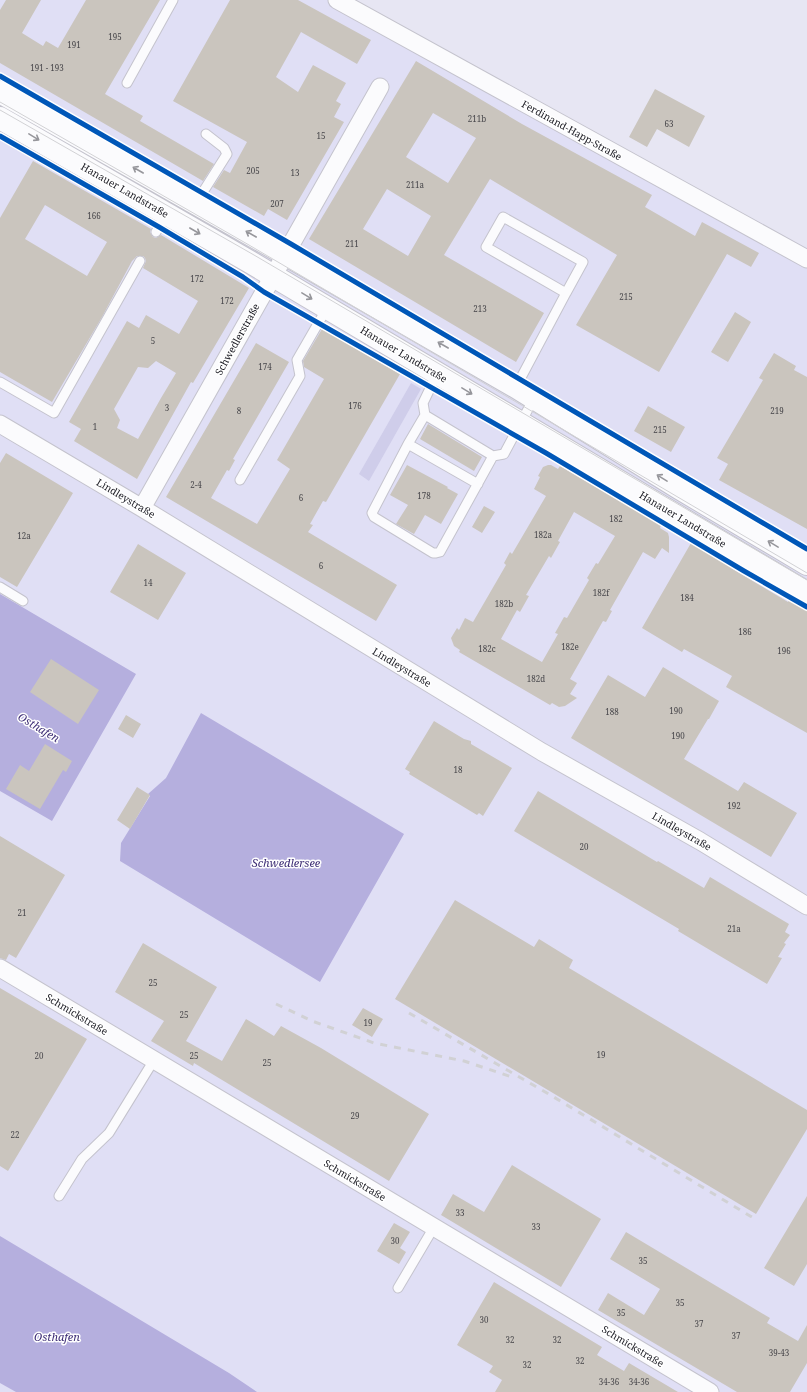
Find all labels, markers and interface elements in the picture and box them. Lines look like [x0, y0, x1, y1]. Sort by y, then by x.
house number: 195 [108, 31, 122, 42]
house number: 191 [67, 39, 81, 50]
house number: 191 - 193 [30, 62, 64, 73]
street label: Ferdinand-Happ-Straße [519, 97, 625, 163]
house number: 211b [468, 113, 486, 124]
house number: 63 [665, 118, 674, 129]
house number: 15 [317, 130, 325, 141]
one-way arrow [28, 134, 40, 142]
street label: Hanauer Landstraße [79, 159, 171, 221]
house number: 205 [246, 165, 260, 176]
one-way arrow [132, 166, 144, 174]
house number: 13 [291, 167, 300, 178]
house number: 211a [406, 179, 424, 190]
house number: 207 [270, 198, 284, 209]
house number: 166 [87, 210, 101, 221]
one-way arrow [189, 227, 201, 235]
one-way arrow [246, 230, 258, 238]
house number: 211 [345, 238, 359, 249]
house number: 172 [190, 273, 204, 284]
house number: 215 [619, 291, 633, 302]
one-way arrow [301, 293, 313, 301]
house number: 172 [220, 295, 234, 306]
street label: Schwedlerstraße [211, 301, 263, 377]
house number: 213 [473, 303, 487, 314]
street label: Hanauer Landstraße [358, 322, 450, 386]
house number: 5 [151, 335, 155, 346]
one-way arrow [437, 340, 449, 348]
house number: 174 [258, 361, 272, 372]
one-way arrow [461, 388, 473, 396]
house number: 176 [348, 400, 362, 411]
house number: 3 [165, 402, 170, 413]
house number: 8 [237, 405, 242, 416]
house number: 219 [770, 405, 784, 416]
house number: 1 [93, 421, 97, 432]
house number: 215 [653, 424, 667, 435]
one-way arrow [656, 473, 668, 481]
street label: Lindleystraße [94, 475, 158, 521]
house number: 2-4 [190, 479, 202, 490]
street label: Hanauer Landstraße [637, 487, 729, 551]
house number: 178 [417, 490, 431, 501]
house number: 6 [299, 492, 304, 503]
house number: 182 [609, 513, 623, 524]
house number: 182a [534, 529, 552, 540]
house number: 12a [17, 530, 31, 541]
one-way arrow [767, 540, 779, 548]
house number: 6 [319, 560, 324, 571]
house number: 14 [144, 577, 153, 588]
house number: 182f [593, 587, 610, 598]
house number: 184 [680, 592, 694, 603]
house number: 182b [495, 598, 513, 609]
house number: 186 [738, 626, 752, 637]
house number: 182e [561, 641, 579, 652]
house number: 182c [478, 643, 496, 654]
street label: Lindleystraße [370, 644, 434, 690]
house number: 196 [777, 645, 791, 656]
house number: 182d [527, 673, 545, 684]
house number: 190 [669, 705, 683, 716]
house number: 188 [605, 706, 619, 717]
water label: Osthafen [16, 709, 63, 745]
house number: 190 [671, 730, 685, 741]
house number: 18 [454, 764, 463, 775]
house number: 192 [727, 800, 741, 811]
street label: Lindleystraße [650, 808, 714, 854]
house number: 20 [580, 841, 589, 852]
water label: Schwedlersee [252, 855, 321, 870]
house number: 21 [18, 907, 26, 918]
house number: 21a [727, 923, 741, 934]
house number: 25 [149, 977, 157, 988]
street label: Schmickstraße [43, 990, 111, 1038]
house number: 25 [180, 1009, 188, 1020]
house number: 19 [364, 1017, 372, 1028]
house number: 19 [597, 1049, 605, 1060]
house number: 20 [35, 1050, 44, 1061]
house number: 25 [190, 1050, 198, 1061]
house number: 25 [263, 1057, 271, 1068]
house number: 29 [351, 1110, 359, 1121]
house number: 22 [11, 1129, 19, 1140]
street label: Schmickstraße [321, 1156, 389, 1204]
house number: 33 [456, 1207, 465, 1218]
house number: 33 [532, 1221, 541, 1232]
house number: 30 [391, 1235, 400, 1246]
house number: 35 [639, 1255, 647, 1266]
house number: 35 [676, 1297, 684, 1308]
house number: 35 [617, 1307, 625, 1318]
house number: 30 [480, 1314, 489, 1325]
house number: 37 [695, 1318, 704, 1329]
street label: Schmickstraße [599, 1322, 667, 1370]
water label: Osthafen [34, 1329, 80, 1344]
house number: 37 [732, 1330, 741, 1341]
house number: 32 [506, 1334, 514, 1345]
house number: 32 [553, 1334, 561, 1345]
house number: 39-43 [769, 1347, 790, 1358]
house number: 32 [576, 1355, 584, 1366]
house number: 32 [523, 1359, 531, 1370]
house number: 34-36 [599, 1376, 620, 1387]
house number: 34-36 [629, 1376, 650, 1387]

